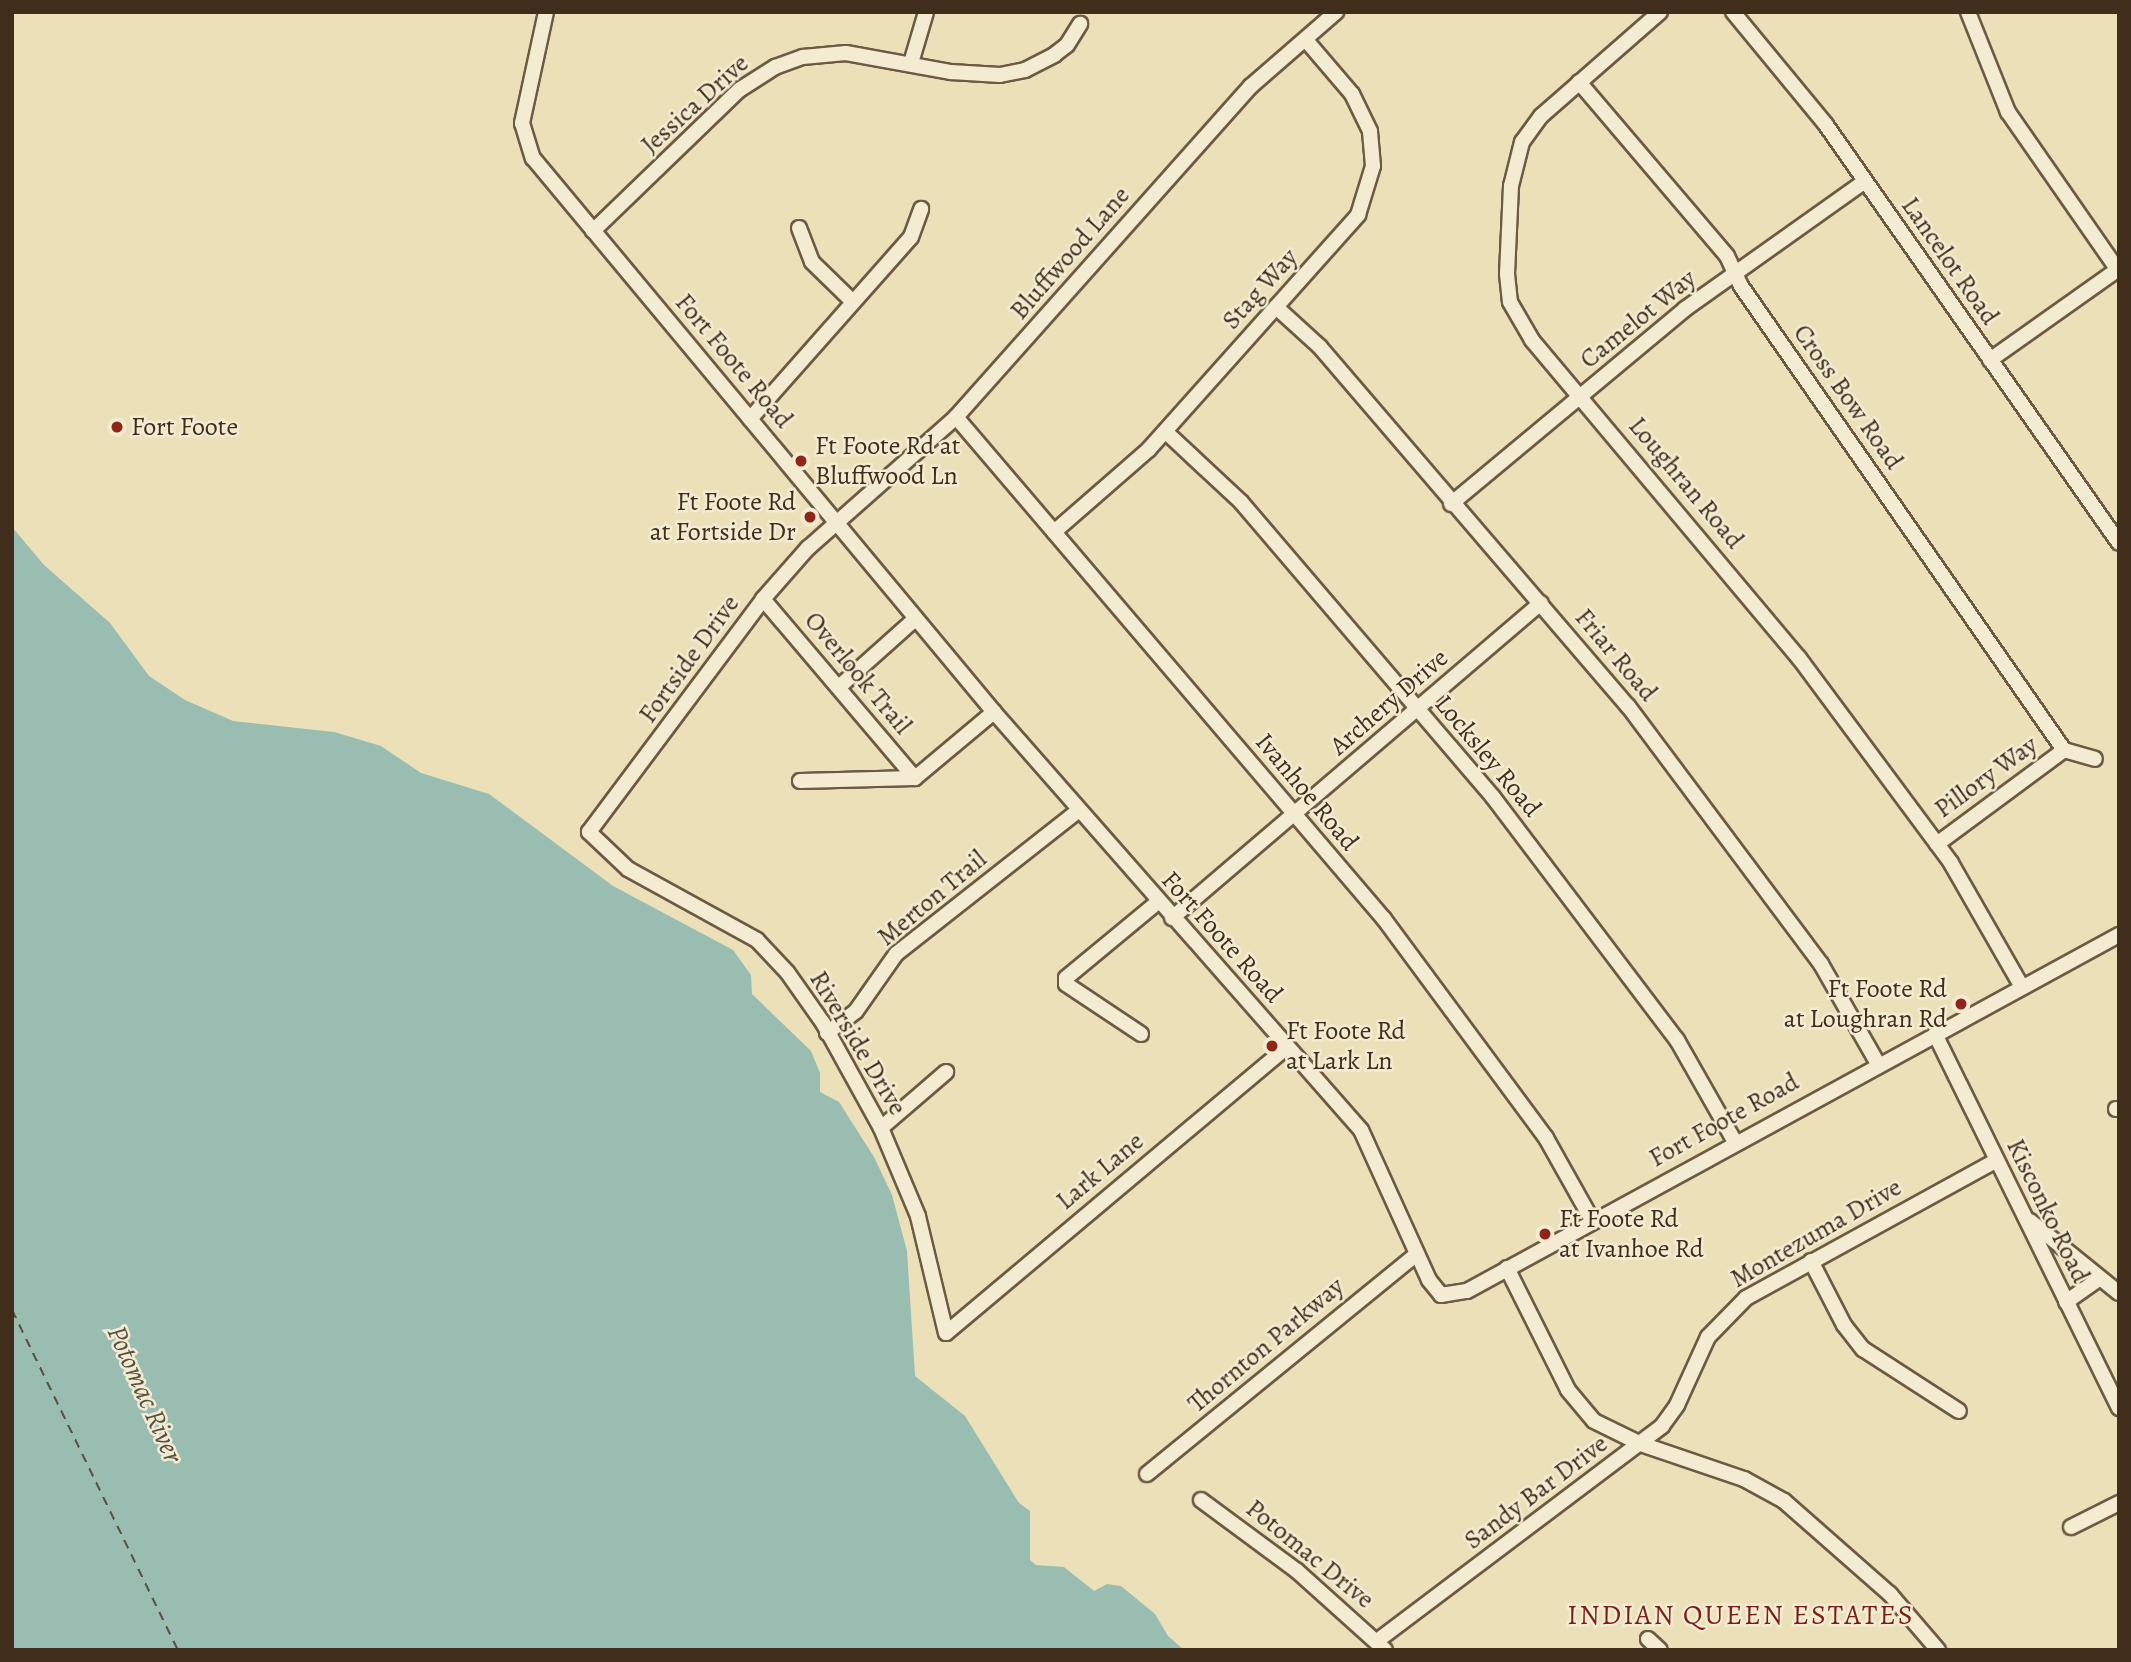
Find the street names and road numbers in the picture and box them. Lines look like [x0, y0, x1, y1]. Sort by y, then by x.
street label: Jessica Drive [635, 48, 755, 160]
street label: Bluffwood Lane [1004, 180, 1136, 326]
street label: Lancelot Road [1894, 191, 2006, 331]
street label: Stag Way [1216, 242, 1304, 336]
street label: Camelot Way [1574, 263, 1702, 375]
street label: Fort Foote Road [669, 287, 799, 435]
street label: Cross Bow Road [1787, 318, 1909, 476]
street label: Loughran Road [1622, 411, 1750, 555]
street label: Fortside Drive [632, 589, 746, 729]
street label: Friar Road [1568, 602, 1664, 708]
street label: Overlook Trail [798, 605, 918, 741]
street label: Archery Drive [1324, 642, 1454, 762]
street label: Locksley Road [1428, 689, 1548, 823]
street label: Ivanhoe Road [1249, 727, 1365, 857]
street label: Pillory Way [1928, 729, 2044, 825]
street label: Merton Trail [871, 843, 993, 953]
street label: Fort Foote Road [1155, 865, 1289, 1009]
street label: Riverside Drive [803, 965, 913, 1121]
street label: Fort Foote Road [1644, 1066, 1804, 1174]
street label: Lark Lane [1050, 1125, 1150, 1217]
street label: Kisconko Road [2000, 1134, 2096, 1288]
street label: Montezuma Drive [1725, 1171, 1907, 1295]
street label: Thornton Parkway [1182, 1271, 1350, 1419]
street label: Sandy Bar Drive [1458, 1428, 1614, 1556]
street label: Potomac Drive [1240, 1493, 1380, 1615]

